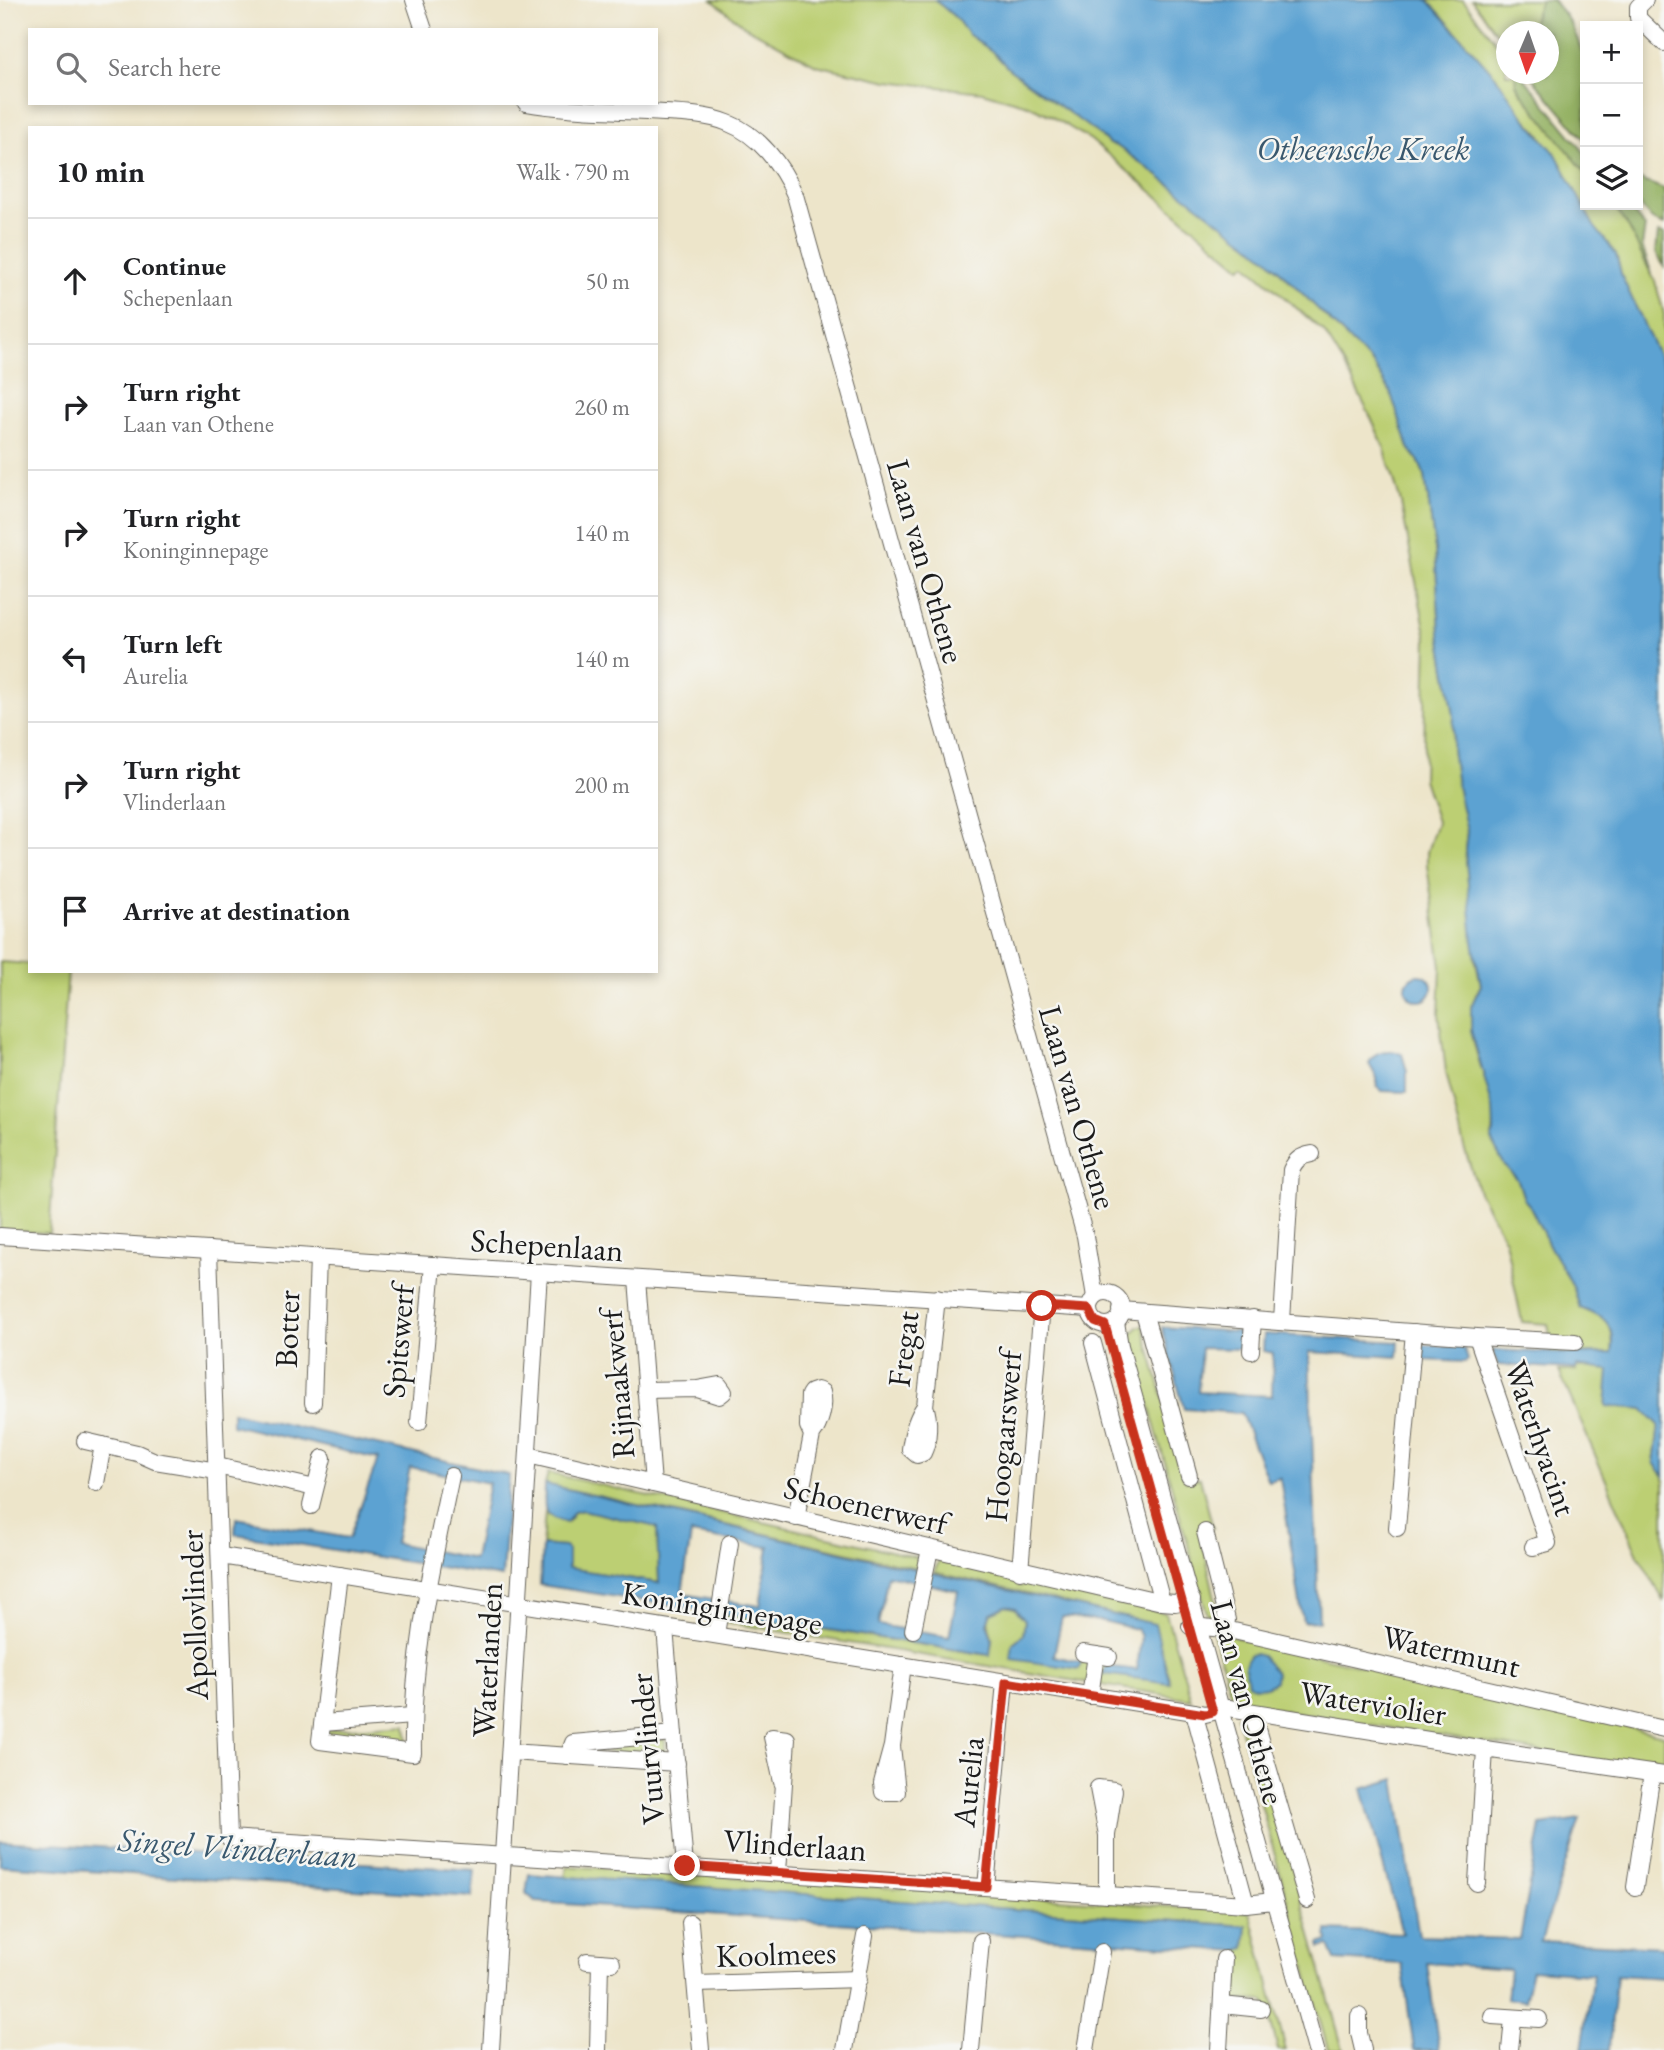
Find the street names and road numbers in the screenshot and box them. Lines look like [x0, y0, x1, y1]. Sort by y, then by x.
street label: Laan van Othene [877, 454, 975, 668]
street label: Laan van Othene [1029, 1000, 1127, 1214]
street label: Schepenlaan [469, 1219, 625, 1271]
street label: Spitswerf [372, 1278, 424, 1400]
street label: Botter [265, 1289, 309, 1369]
street label: Rijnaakwerf [589, 1304, 644, 1460]
street label: Fregat [878, 1309, 928, 1389]
street label: Hoogaarswerf [975, 1344, 1032, 1524]
street label: Waterhyacint [1495, 1355, 1587, 1521]
street label: Schoenerwerf [780, 1466, 956, 1545]
street label: Apollovlinder [170, 1529, 218, 1702]
street label: Koninginnepage [619, 1571, 825, 1645]
street label: Waterlanden [462, 1581, 512, 1739]
street label: Laan van Othene [1201, 1595, 1295, 1809]
street label: Watermunt [1378, 1615, 1524, 1687]
street label: Vuurvlinder [619, 1671, 675, 1826]
street label: Waterviolier [1297, 1671, 1450, 1735]
street label: Aurelia [942, 1735, 994, 1830]
street label: Vlinderlaan [722, 1819, 868, 1871]
street label: Koolmees [715, 1931, 837, 1977]

